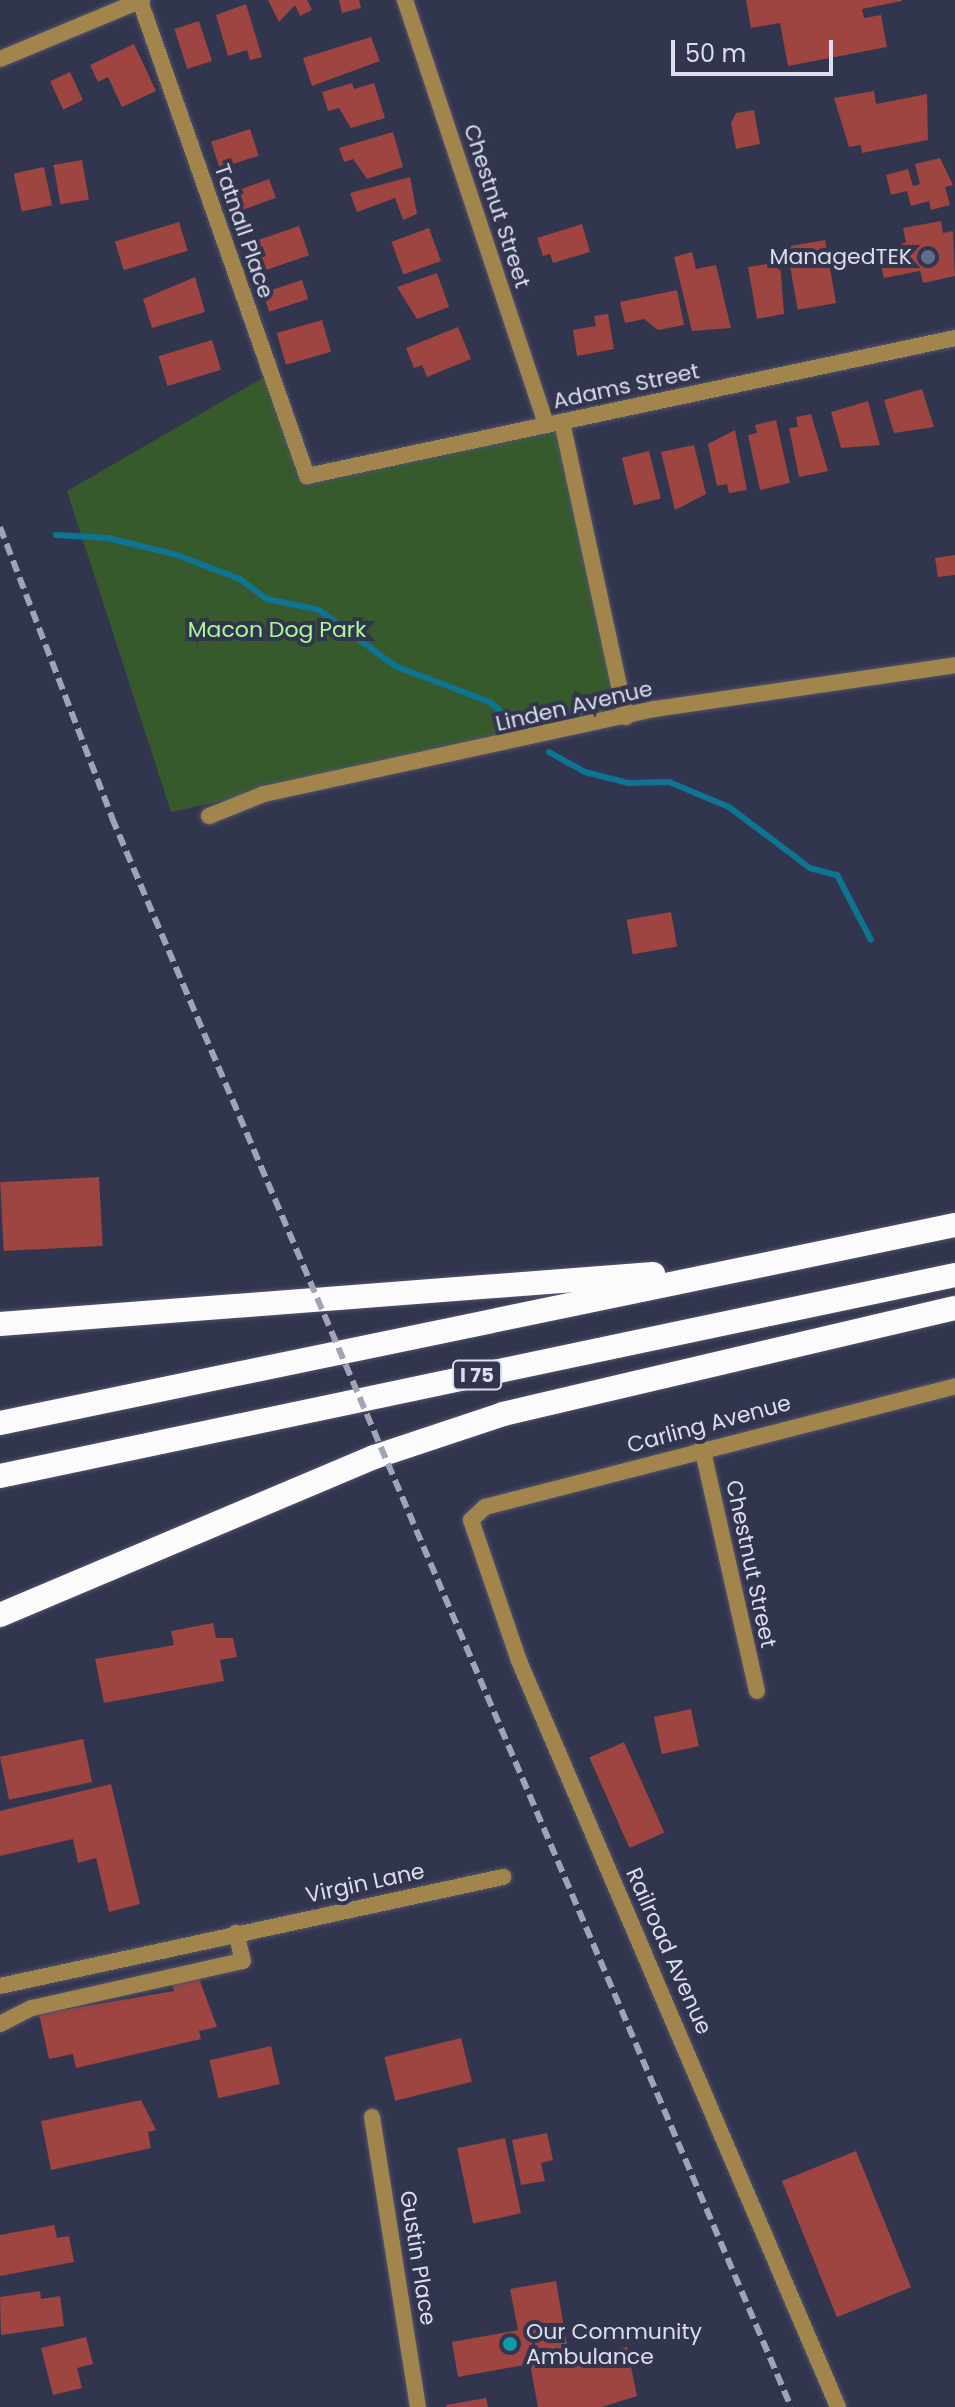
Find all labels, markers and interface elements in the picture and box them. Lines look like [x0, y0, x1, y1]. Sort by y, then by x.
scale bar [675, 24, 837, 74]
text: 50 m [685, 37, 746, 70]
street label: Chestnut Street [458, 121, 536, 291]
street label: Tatnall Place [209, 160, 279, 302]
place label: ManagedTEK [769, 244, 912, 270]
marker: ManagedTEK [919, 248, 937, 266]
street label: Adams Street [550, 358, 702, 414]
park label: Macon Dog Park [188, 617, 366, 643]
street label: Linden Avenue [493, 675, 655, 737]
road number: I 75 [451, 1359, 503, 1391]
street label: Carling Avenue [624, 1389, 794, 1459]
street label: Chestnut Street [720, 1478, 782, 1650]
street label: Virgin Lane [303, 1858, 427, 1908]
street label: Railroad Avenue [620, 1864, 718, 2038]
street label: Gustin Place [394, 2189, 442, 2327]
place label: Our Community Ambulance [526, 2318, 702, 2370]
marker: Our Community Ambulance [501, 2335, 519, 2353]

